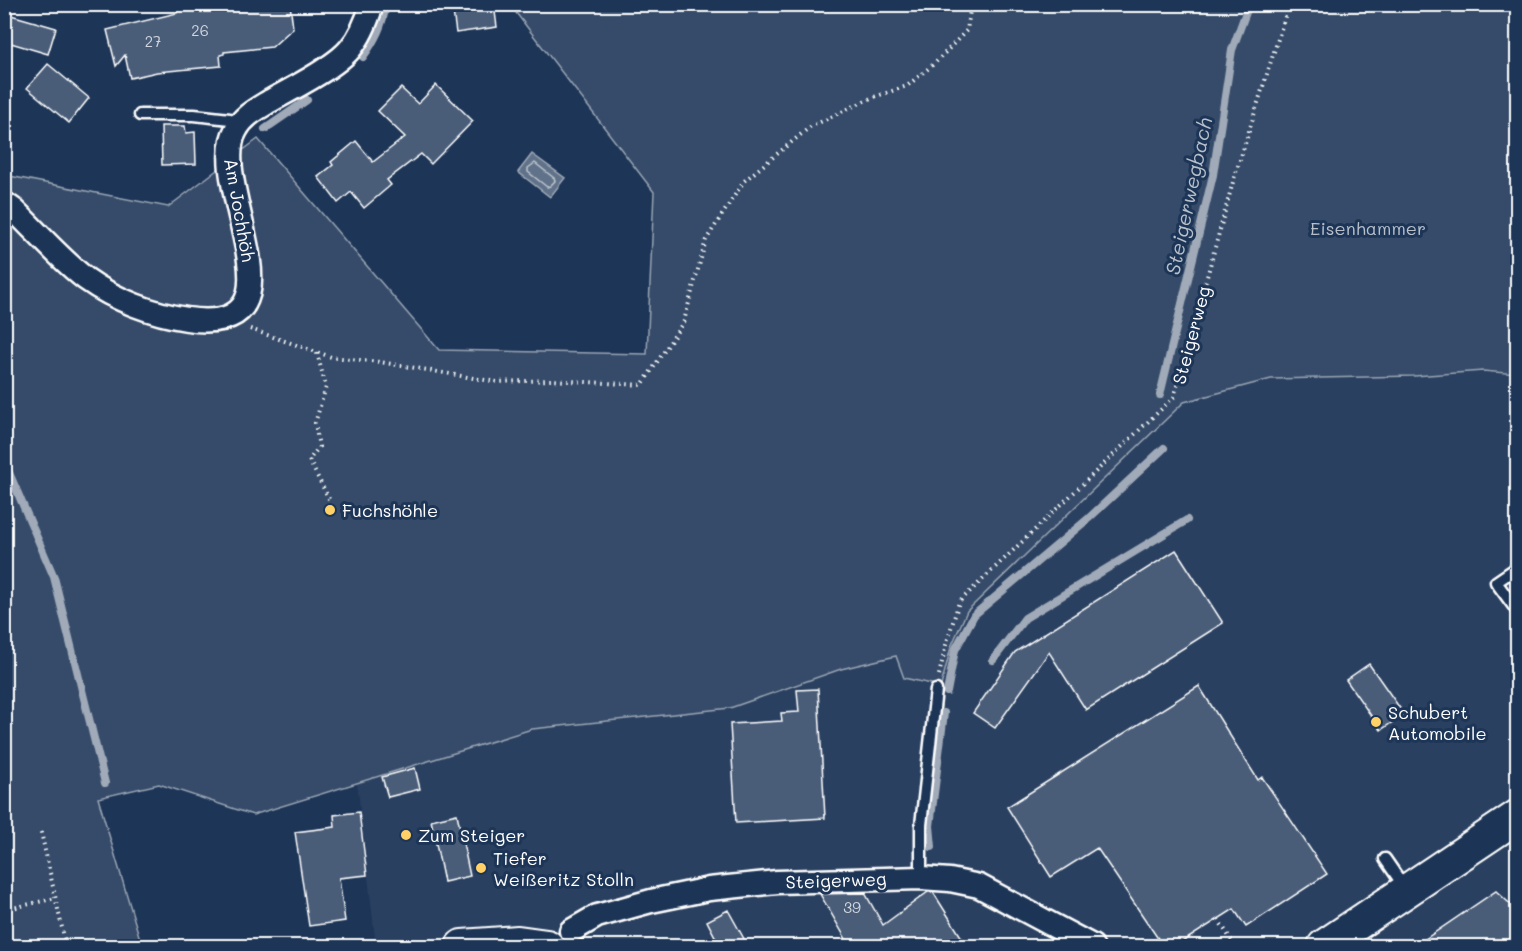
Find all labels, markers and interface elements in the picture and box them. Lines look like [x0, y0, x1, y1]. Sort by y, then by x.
house number: 26 [191, 20, 209, 40]
house number: 27 [145, 31, 161, 51]
water label: Steigerwegbach [1159, 115, 1217, 277]
street label: Am Jochhöh [219, 156, 261, 264]
park label: Eisenhammer [1310, 216, 1426, 240]
street label: Steigerweg [1166, 283, 1216, 387]
place label: Fuchshöhle [342, 498, 438, 522]
marker: Fuchshöhle [323, 503, 337, 517]
place label: Schubert Automobile [1388, 700, 1487, 745]
marker: Schubert Automobile [1369, 715, 1383, 729]
place label: Zum Steiger [418, 823, 525, 847]
marker: Zum Steiger [399, 828, 413, 842]
place label: Tiefer Weißeritz Stolln [493, 846, 634, 891]
marker: Tiefer Weißeritz Stolln [474, 861, 488, 875]
street label: Steigerweg [785, 866, 887, 894]
house number: 39 [843, 897, 861, 917]

